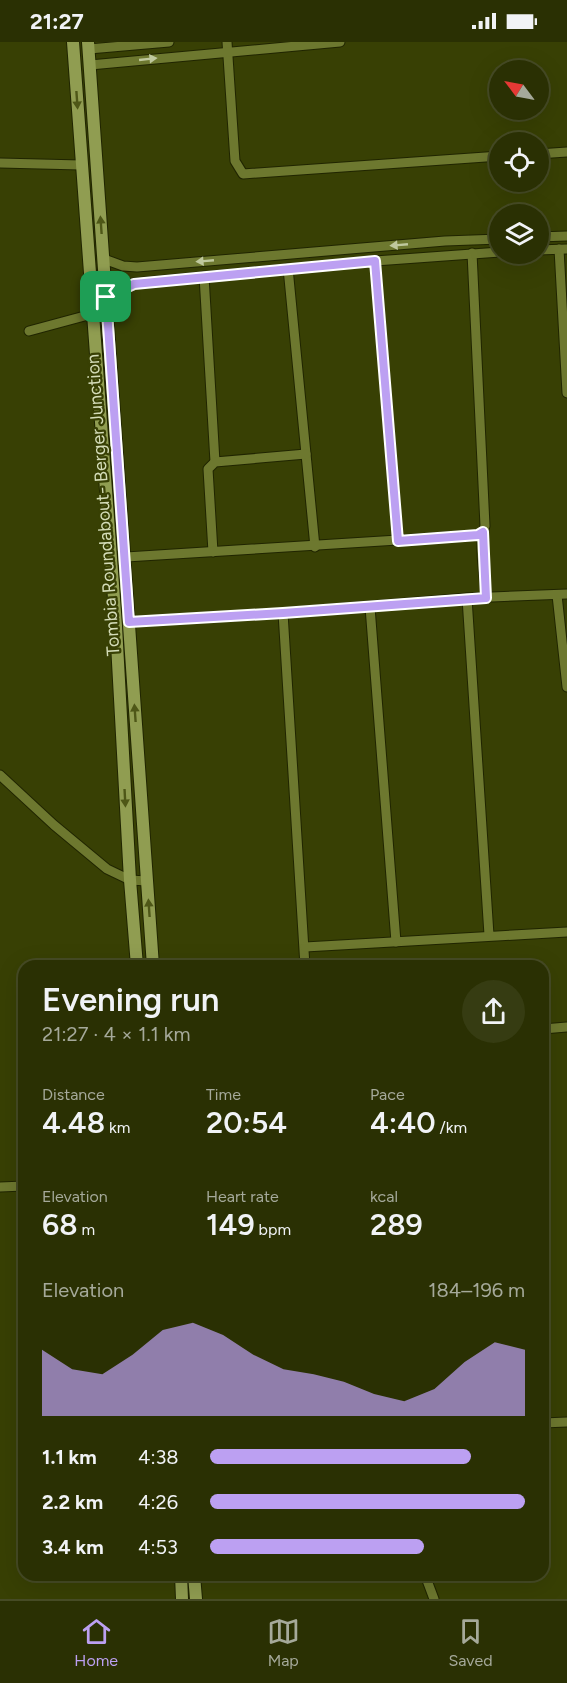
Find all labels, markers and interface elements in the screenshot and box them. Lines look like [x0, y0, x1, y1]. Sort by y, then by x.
text: 21:27 [30, 8, 84, 35]
one-way arrow [139, 55, 158, 64]
north arrow [489, 60, 549, 120]
map controls [489, 60, 549, 264]
one-way arrow [72, 91, 82, 110]
button: locate [489, 132, 549, 192]
button: layers [489, 204, 549, 264]
one-way arrow [96, 216, 106, 235]
one-way arrow [390, 240, 409, 250]
one-way arrow [195, 256, 214, 266]
pin [80, 271, 131, 322]
icon: arrive [89, 280, 122, 313]
street label: Tombia Roundabout- Berger Junction [81, 353, 125, 657]
one-way arrow [130, 704, 140, 723]
one-way arrow [121, 788, 130, 807]
one-way arrow [144, 898, 154, 917]
text: Evening run [42, 980, 219, 1019]
button: share [462, 980, 525, 1043]
text: 21:27 · 4 × 1.1 km [42, 1022, 190, 1046]
text: Distance [42, 1085, 105, 1104]
text: Time [206, 1085, 241, 1104]
text: Pace [370, 1085, 405, 1104]
text: 4.48 [42, 1104, 105, 1141]
text: 20:54 [206, 1104, 287, 1141]
text: 4:40 [370, 1104, 436, 1141]
text: km [105, 1118, 130, 1137]
text: /km [436, 1118, 467, 1137]
text: Elevation [42, 1187, 108, 1206]
text: Heart rate [206, 1187, 279, 1206]
text: kcal [370, 1187, 398, 1206]
text: 68 [42, 1206, 78, 1243]
text: 149 [206, 1206, 255, 1243]
text: 289 [370, 1206, 423, 1243]
text: m [78, 1220, 95, 1239]
text: bpm [255, 1220, 291, 1239]
text: Elevation [42, 1278, 124, 1302]
text: 184–196 m [428, 1278, 525, 1302]
text: 1.1 km [42, 1445, 97, 1469]
text: 4:38 [138, 1445, 179, 1469]
text: 2.2 km [42, 1490, 103, 1514]
text: 4:26 [138, 1490, 178, 1514]
text: 3.4 km [42, 1535, 104, 1559]
text: 4:53 [138, 1535, 178, 1559]
tab: Home [74, 1615, 118, 1670]
tab: Map [267, 1615, 300, 1670]
tab: Saved [448, 1615, 493, 1670]

